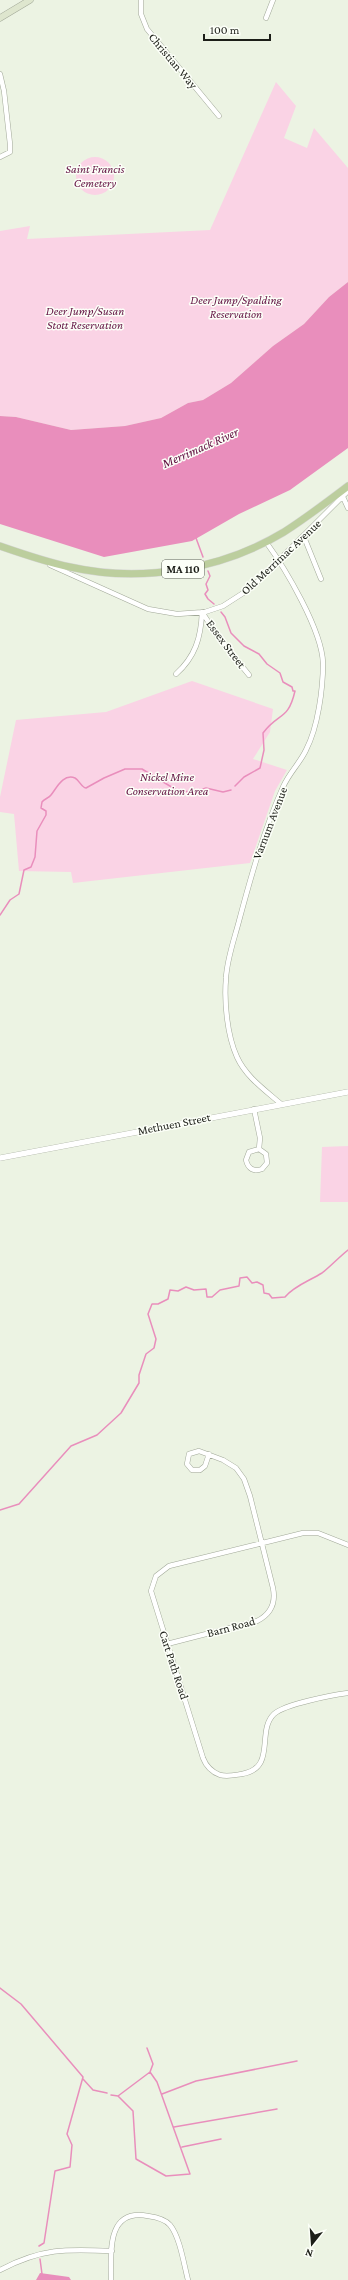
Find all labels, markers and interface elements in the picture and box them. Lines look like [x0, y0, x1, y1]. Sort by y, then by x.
scale bar [204, 16, 270, 42]
text: 100 m [210, 23, 240, 37]
street label: Christian Way [146, 30, 201, 92]
park label: Saint Francis Cemetery [65, 162, 125, 190]
park label: Deer Jump/Spalding Reservation [190, 293, 283, 321]
park label: Deer Jump/Susan Stott Reservation [46, 304, 124, 332]
water label: Merrimack River [159, 424, 241, 471]
street label: Old Merrimac Avenue [238, 516, 324, 598]
road number: MA 110 [162, 560, 204, 578]
street label: Essex Street [203, 617, 249, 672]
park label: Nickel Mine Conservation Area [126, 770, 209, 798]
street label: Varnum Avenue [250, 785, 290, 861]
street label: Methuen Street [136, 1110, 213, 1138]
street label: Barn Road [205, 1614, 257, 1640]
street label: Cart Path Road [156, 1629, 192, 1702]
north arrow [292, 2224, 332, 2264]
text: N [303, 2247, 314, 2260]

